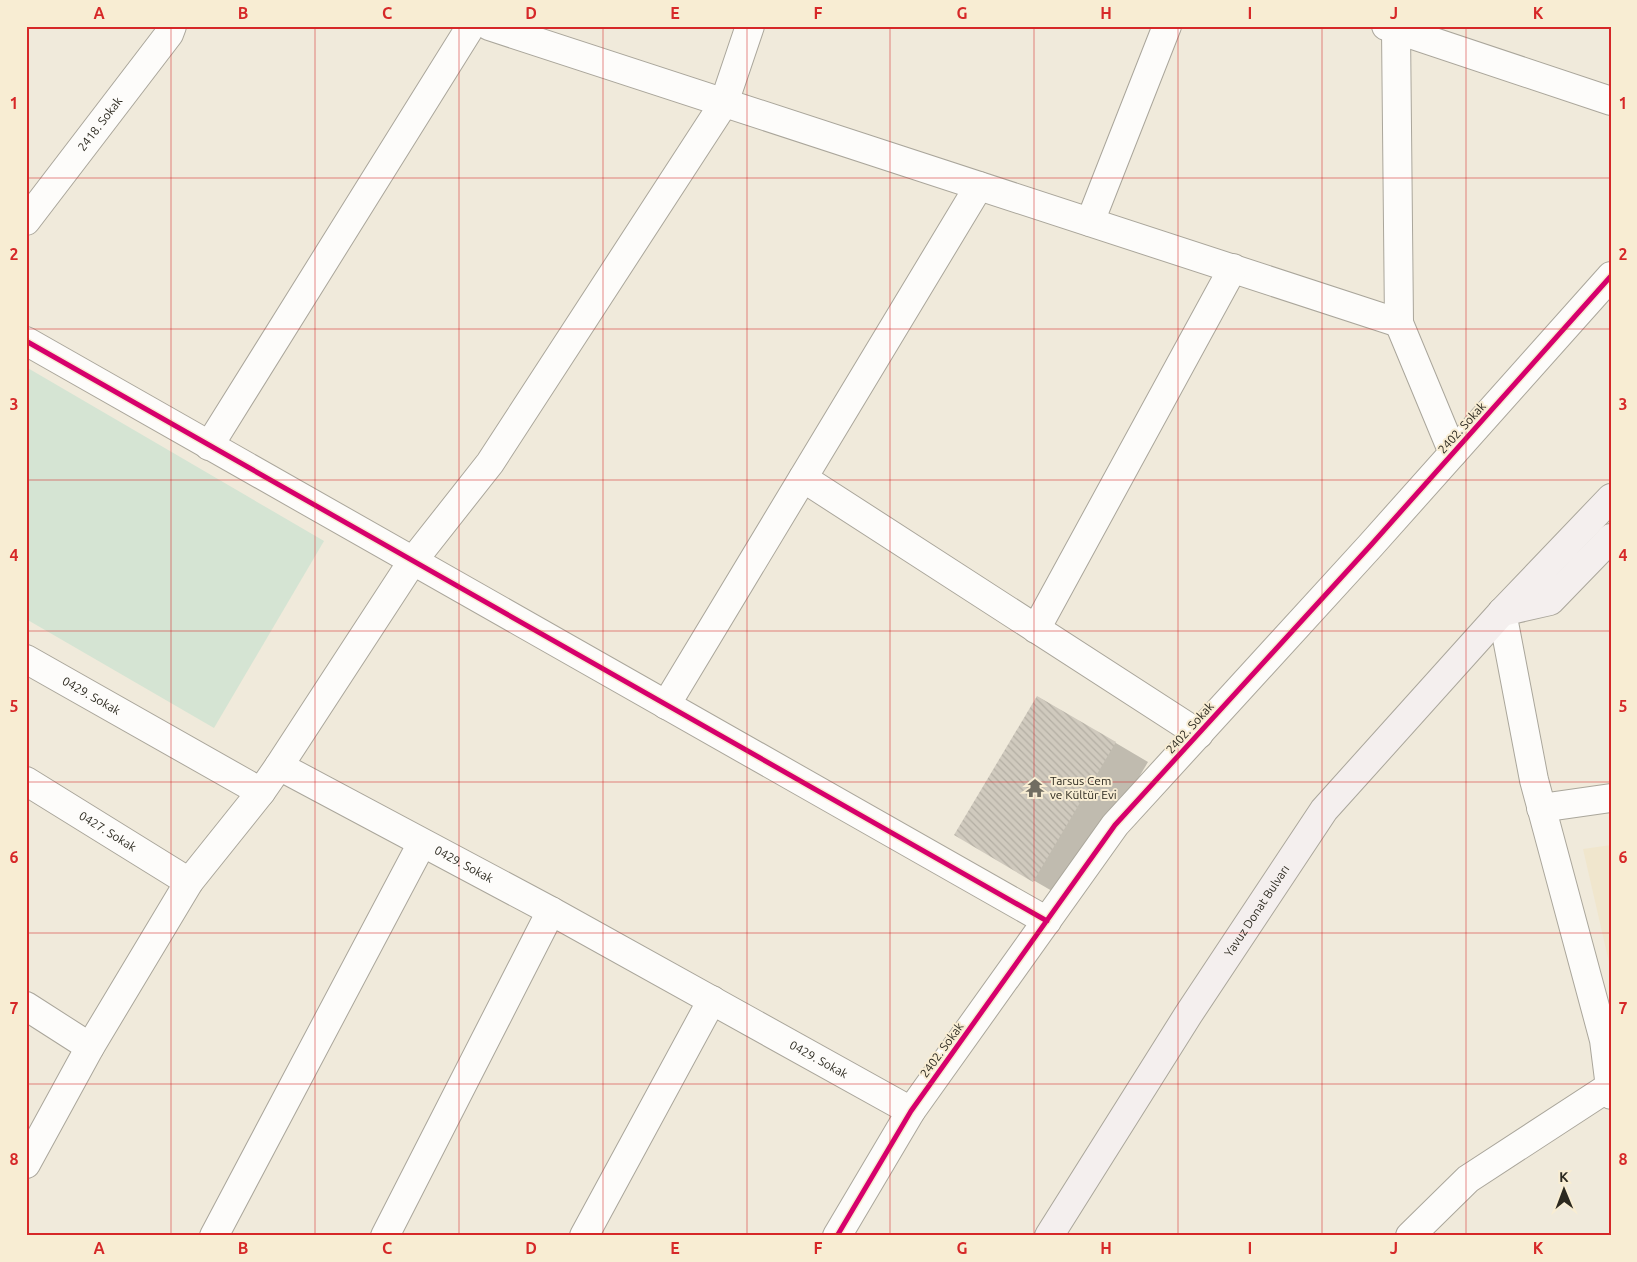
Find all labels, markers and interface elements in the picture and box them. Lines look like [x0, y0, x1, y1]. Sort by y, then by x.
text: A [93, 4, 105, 22]
text: B [238, 4, 248, 22]
text: C [382, 4, 392, 22]
text: D [525, 4, 537, 22]
text: E [670, 4, 680, 22]
text: F [814, 4, 823, 22]
text: G [956, 4, 968, 22]
text: H [1100, 4, 1112, 22]
text: I [1248, 4, 1252, 22]
text: J [1390, 4, 1398, 22]
text: K [1533, 4, 1544, 22]
text: 1 [9, 94, 19, 112]
street label: 2418. Sokak [75, 94, 124, 153]
text: 1 [1618, 94, 1628, 112]
text: 2 [9, 245, 19, 263]
text: 2 [1618, 245, 1628, 263]
text: 3 [9, 395, 19, 413]
text: 3 [1618, 395, 1628, 413]
street label: 2402. Sokak [1435, 399, 1488, 456]
text: 4 [9, 546, 19, 564]
text: 4 [1618, 546, 1628, 564]
street label: 0429. Sokak [60, 674, 123, 717]
text: 5 [9, 697, 19, 715]
text: 5 [1618, 697, 1628, 715]
street label: 2402. Sokak [1163, 699, 1216, 756]
place label: Tarsus Cem ve Kültür Evi [1050, 774, 1117, 801]
temple icon: Tarsus Cem ve Kültür Evi [1024, 777, 1046, 799]
street label: 0427. Sokak [77, 809, 139, 854]
street label: 0429. Sokak [432, 843, 495, 885]
text: 6 [9, 848, 19, 866]
text: 6 [1618, 848, 1628, 866]
street label: Yavuz Donat Bulvarı [1222, 863, 1292, 959]
text: 7 [9, 999, 19, 1017]
text: 7 [1618, 999, 1628, 1017]
street label: 2402. Sokak [917, 1020, 966, 1080]
street label: 0429. Sokak [788, 1038, 850, 1081]
text: 8 [9, 1150, 19, 1168]
text: 8 [1618, 1150, 1628, 1168]
north arrow [1540, 1164, 1590, 1214]
text: K [1559, 1169, 1569, 1185]
text: A [93, 1239, 105, 1257]
text: B [238, 1239, 248, 1257]
text: C [382, 1239, 392, 1257]
text: D [525, 1239, 537, 1257]
text: E [670, 1239, 680, 1257]
text: F [814, 1239, 823, 1257]
text: G [956, 1239, 968, 1257]
text: H [1100, 1239, 1112, 1257]
text: I [1248, 1239, 1252, 1257]
text: J [1390, 1239, 1398, 1257]
text: K [1533, 1239, 1544, 1257]

